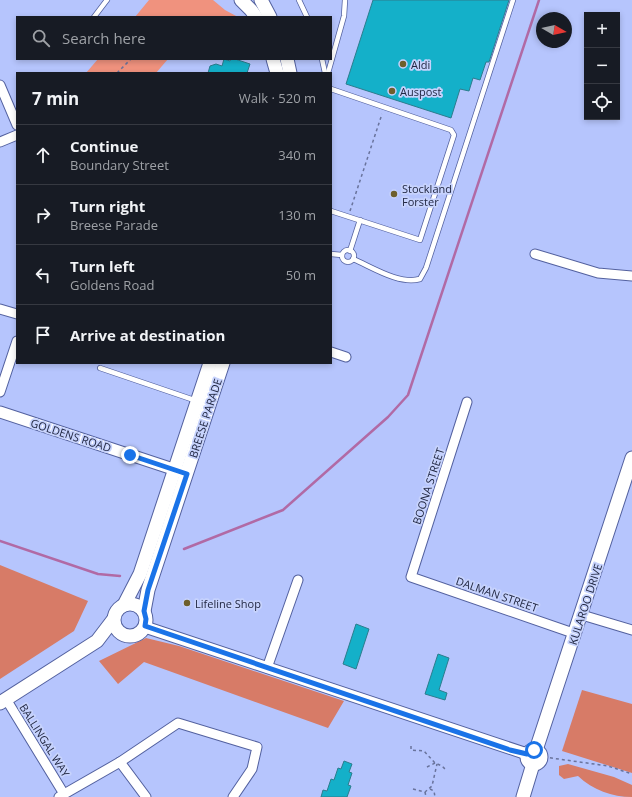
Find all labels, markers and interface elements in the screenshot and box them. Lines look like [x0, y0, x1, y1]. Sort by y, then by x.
north arrow [536, 12, 572, 48]
map controls [584, 12, 620, 120]
button: + [584, 12, 620, 48]
search box [16, 16, 332, 60]
icon: search [30, 27, 52, 49]
text: Search here [62, 28, 146, 48]
button: − [584, 48, 620, 84]
place label: Aldi [411, 57, 430, 72]
marker: Aldi [398, 59, 408, 69]
place label: Auspost [400, 84, 442, 99]
button: locate [584, 84, 620, 120]
marker: Auspost [387, 86, 397, 96]
text: 7 min [32, 87, 79, 110]
text: Walk · 520 m [239, 89, 316, 107]
text: Continue [70, 136, 138, 156]
icon: ahead [32, 144, 54, 166]
text: 340 m [278, 146, 316, 164]
text: Boundary Street [70, 156, 169, 174]
place label: Stockland Forster [402, 181, 452, 209]
marker: Stockland Forster [389, 189, 399, 199]
text: Turn right [70, 196, 145, 216]
icon: right [32, 204, 54, 226]
text: 130 m [278, 206, 316, 224]
text: Breese Parade [70, 216, 158, 234]
text: Turn left [70, 256, 135, 276]
icon: left [32, 264, 54, 286]
text: 50 m [286, 266, 316, 284]
text: Goldens Road [70, 276, 154, 294]
icon: arrive [32, 324, 54, 346]
text: Arrive at destination [70, 325, 225, 345]
street label: BREESE PARADE [185, 376, 225, 460]
street label: GOLDENS ROAD [29, 415, 113, 455]
route end [121, 446, 139, 464]
street label: BOONA STREET [409, 446, 447, 526]
street label: KULAROO DRIVE [565, 561, 605, 647]
street label: DALMAN STREET [454, 573, 540, 615]
place label: Lifeline Shop [195, 596, 261, 611]
marker: Lifeline Shop [182, 598, 192, 608]
street label: BALLINGAL WAY [16, 701, 74, 780]
route start [525, 741, 543, 759]

